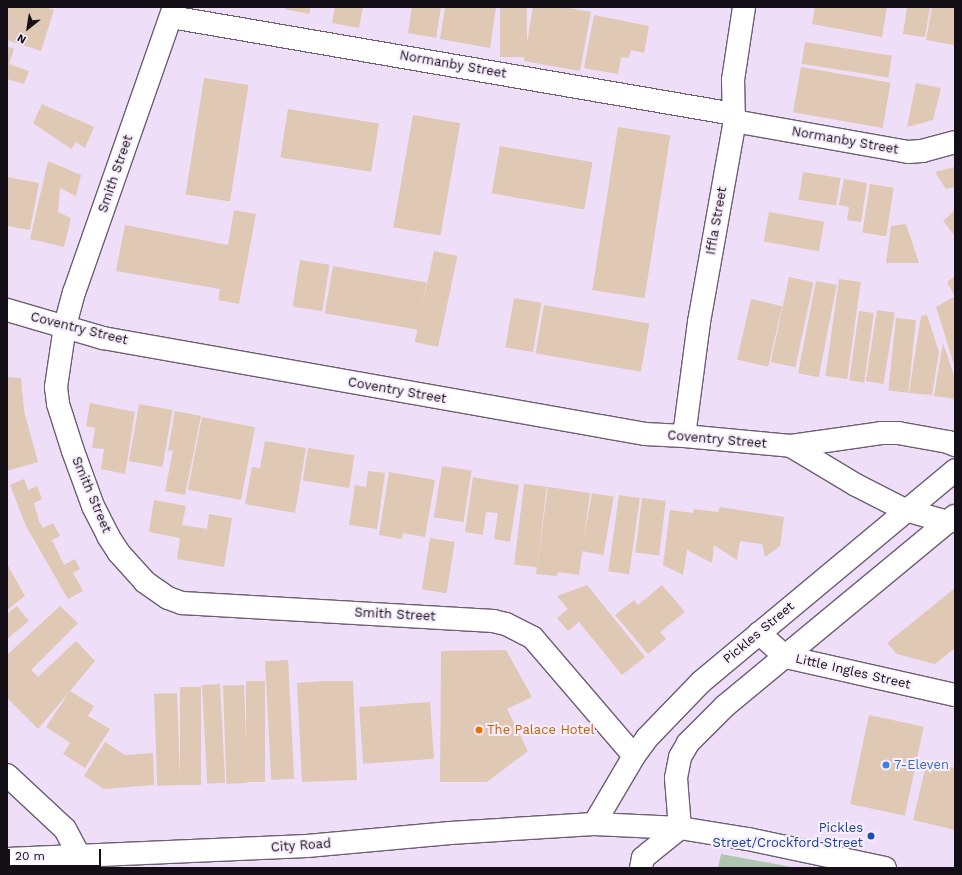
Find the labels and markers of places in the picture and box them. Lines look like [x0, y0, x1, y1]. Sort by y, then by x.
place label: The Palace Hotel [487, 722, 594, 738]
marker: The Palace Hotel [474, 725, 484, 735]
place label: 7-Eleven [894, 757, 949, 773]
marker: 7-Eleven [881, 760, 891, 770]
place label: Pickles Street/Crockford Street [712, 821, 863, 852]
marker: Pickles Street/Crockford Street [866, 831, 876, 841]

